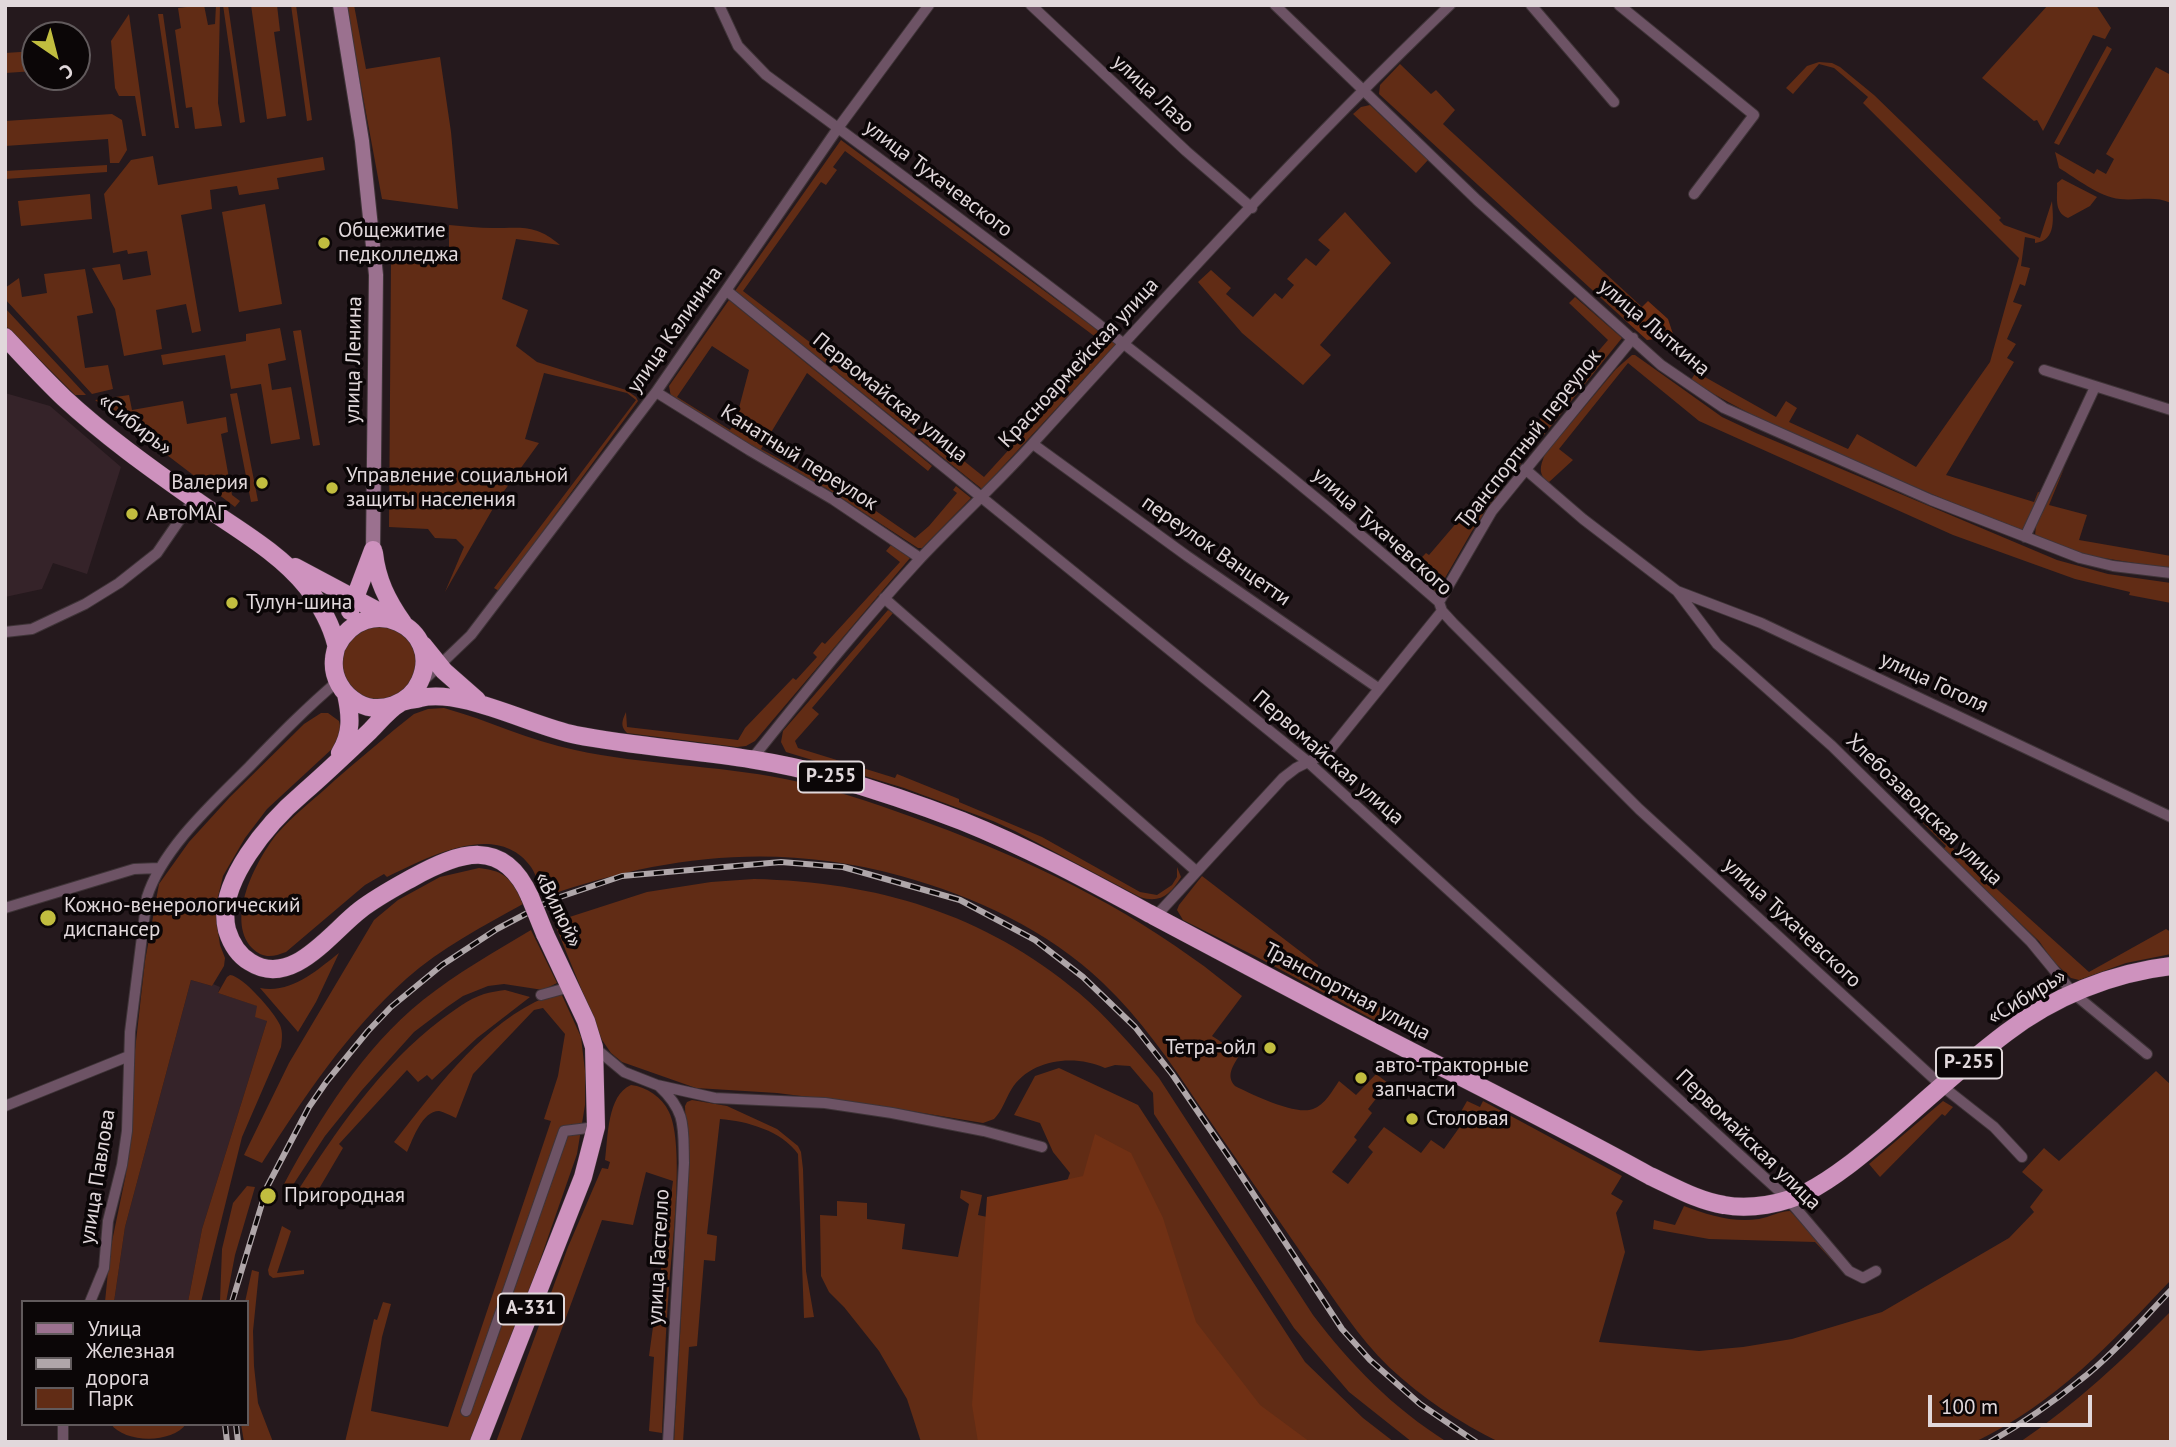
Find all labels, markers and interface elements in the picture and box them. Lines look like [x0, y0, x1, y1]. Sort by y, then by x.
north arrow [21, 21, 91, 91]
street label: улица Лазо [1107, 50, 1199, 138]
text: С [56, 59, 78, 84]
street label: улица Тухачевского [859, 115, 1017, 243]
place label: Общежитие педколледжа [338, 218, 459, 268]
marker: Общежитие педколледжа [316, 235, 332, 251]
street label: улица Калинина [622, 262, 728, 398]
street label: Красноармейская улица [994, 273, 1164, 453]
street label: улица Лыткина [1593, 274, 1715, 382]
street label: улица Ленина [340, 296, 368, 424]
street label: Первомайская улица [807, 328, 973, 468]
street label: Транспортный переулок [1451, 344, 1607, 534]
street label: «Сибирь» [93, 388, 177, 462]
street label: Канатный переулок [716, 399, 882, 517]
place label: Управление социальной защиты населения [346, 463, 568, 513]
street label: улица Тухачевского [1307, 463, 1457, 601]
place label: Валерия [171, 470, 248, 496]
marker: Валерия [254, 475, 270, 491]
marker: Управление социальной защиты населения [324, 480, 340, 496]
street label: переулок Ванцетти [1137, 490, 1295, 612]
place label: АвтоМАГ [146, 501, 226, 527]
marker: АвтоМАГ [124, 506, 140, 522]
place label: Тулун-шина [246, 590, 352, 616]
marker: Тулун-шина [224, 595, 240, 611]
street label: улица Гоголя [1876, 647, 1992, 719]
street label: Первомайская улица [1247, 686, 1409, 830]
street label: Хлебозаводская улица [1840, 729, 2008, 891]
road number: Р-255 [798, 762, 864, 792]
street label: улица Тухачевского [1718, 853, 1866, 993]
street label: «Вилюй» [529, 868, 587, 952]
place label: Кожно-венерологический диспансер [64, 893, 300, 943]
marker: Кожно-венерологический диспансер [38, 908, 58, 928]
street label: Транспортная улица [1260, 938, 1434, 1046]
street label: «Сибирь» [1983, 964, 2071, 1030]
place label: Тетра-ойл [1165, 1035, 1256, 1061]
marker: Тетра-ойл [1262, 1040, 1278, 1056]
road number: Р-255 [1936, 1048, 2002, 1078]
place label: авто-тракторные запчасти [1375, 1053, 1529, 1103]
street label: Первомайская улица [1670, 1064, 1826, 1216]
marker: авто-тракторные запчасти [1353, 1070, 1369, 1086]
place label: Столовая [1426, 1106, 1509, 1132]
street label: улица Павлова [75, 1108, 121, 1246]
marker: Столовая [1404, 1111, 1420, 1127]
place label: Пригородная [284, 1183, 405, 1209]
marker: Пригородная [258, 1186, 278, 1206]
street label: улица Гастелло [643, 1188, 675, 1326]
road number: А-331 [498, 1294, 564, 1324]
legend [21, 1300, 248, 1426]
text: Улица [88, 1315, 142, 1342]
text: Железная дорога [86, 1337, 175, 1391]
scale bar [1931, 1380, 2096, 1424]
text: Парк [88, 1385, 134, 1412]
text: 100 m [1941, 1393, 1998, 1420]

